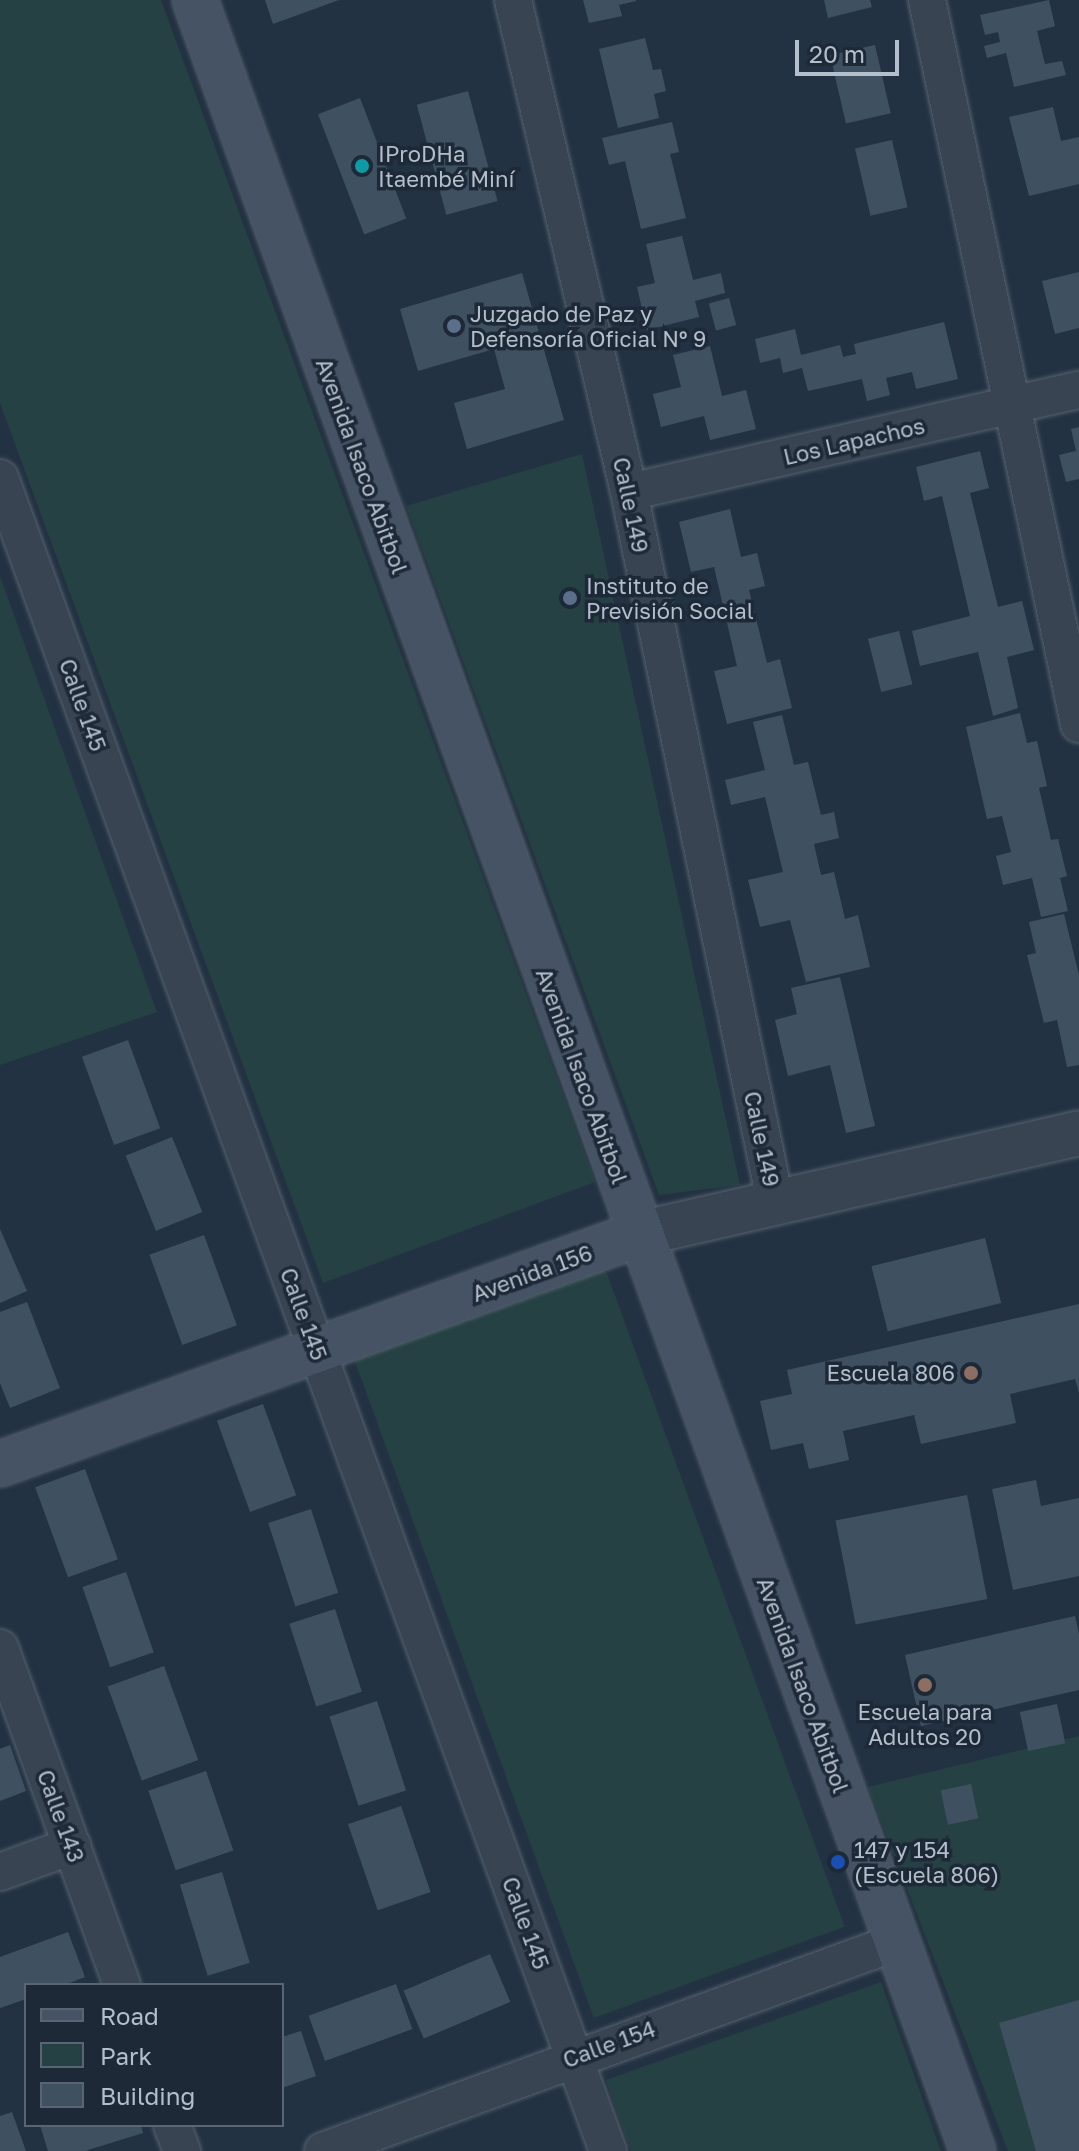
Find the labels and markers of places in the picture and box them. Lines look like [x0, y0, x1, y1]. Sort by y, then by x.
place label: IProDHa Itaembé Miní [378, 140, 514, 192]
marker: IProDHa Itaembé Miní [353, 157, 371, 175]
place label: Juzgado de Paz y Defensoría Oficial Nº 9 [470, 300, 706, 352]
marker: Juzgado de Paz y Defensoría Oficial Nº 9 [445, 317, 463, 335]
place label: Instituto de Previsión Social [586, 572, 754, 624]
marker: Instituto de Previsión Social [561, 589, 579, 607]
place label: Escuela 806 [827, 1360, 955, 1386]
marker: Escuela 806 [962, 1364, 980, 1382]
marker: Escuela para Adultos 20 [916, 1676, 934, 1694]
place label: Escuela para Adultos 20 [858, 1698, 992, 1750]
place label: 147 y 154 (Escuela 806) [854, 1836, 999, 1888]
marker: 147 y 154 (Escuela 806) [829, 1853, 847, 1871]

